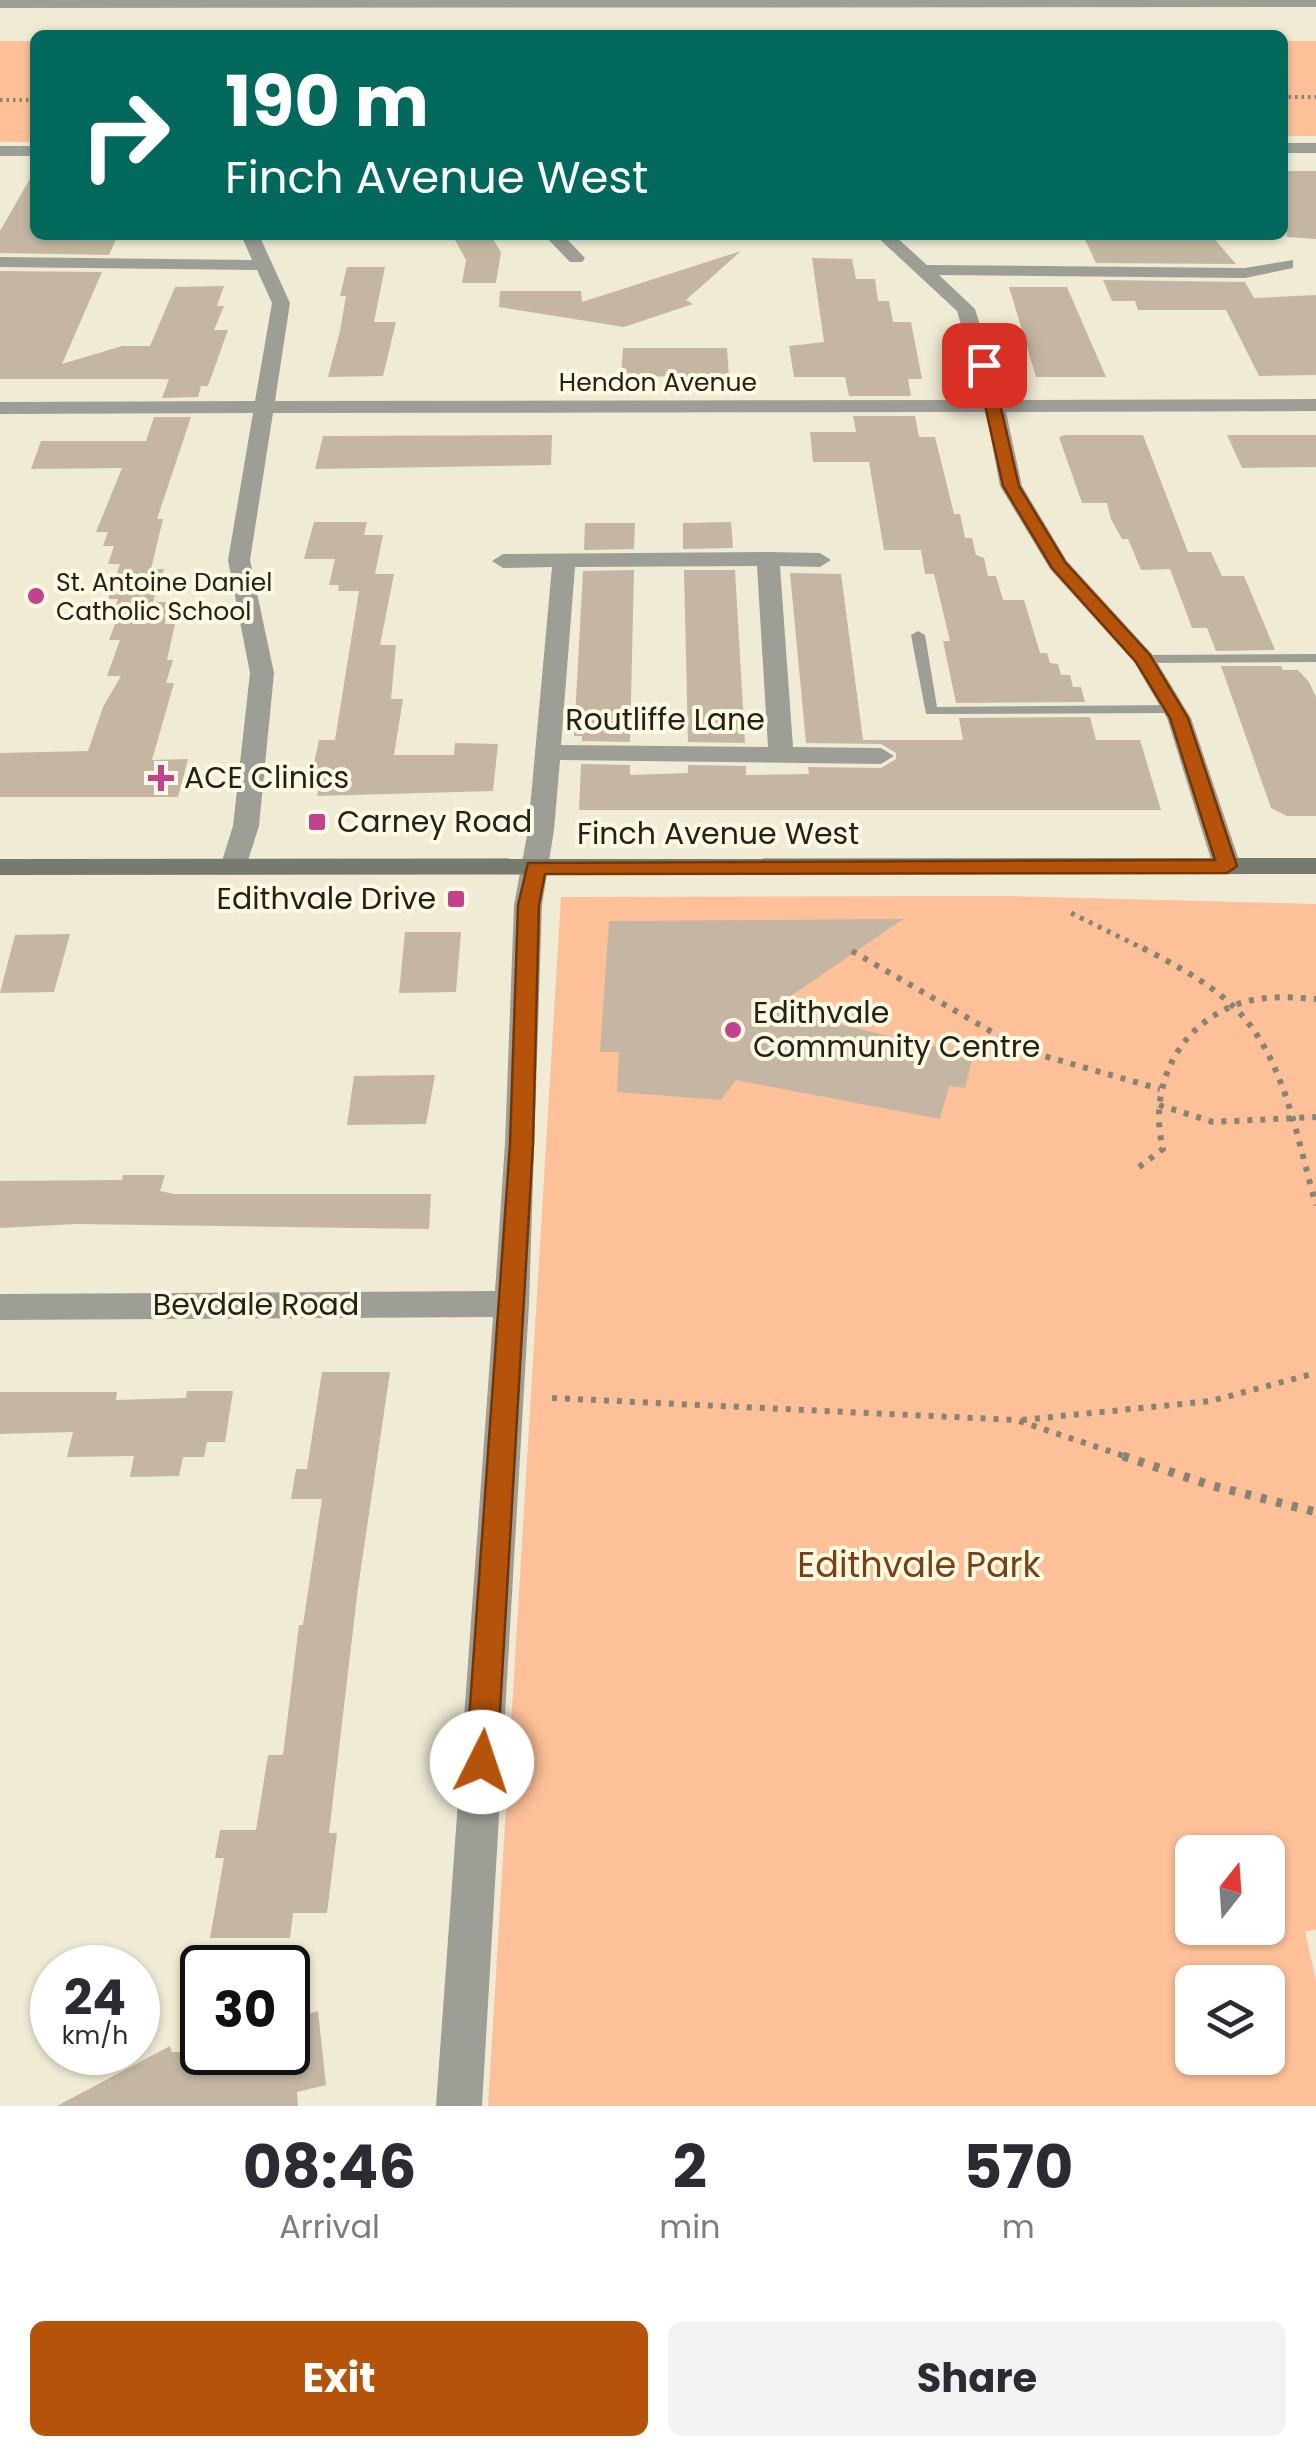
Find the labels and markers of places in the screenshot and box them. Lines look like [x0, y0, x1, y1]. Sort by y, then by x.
pin [942, 323, 1027, 408]
place label: St. Antoine Daniel Catholic School [56, 565, 272, 629]
marker: St. Antoine Daniel Catholic School [25, 585, 47, 607]
place label: ACE Clinics [184, 756, 349, 799]
marker: ACE Clinics [148, 765, 174, 791]
place label: Carney Road [337, 800, 532, 843]
marker: Carney Road [306, 811, 328, 833]
place label: Edithvale Drive [217, 877, 436, 920]
marker: Edithvale Drive [445, 888, 467, 910]
place label: Edithvale Community Centre [753, 991, 1040, 1068]
marker: Edithvale Community Centre [722, 1019, 744, 1041]

